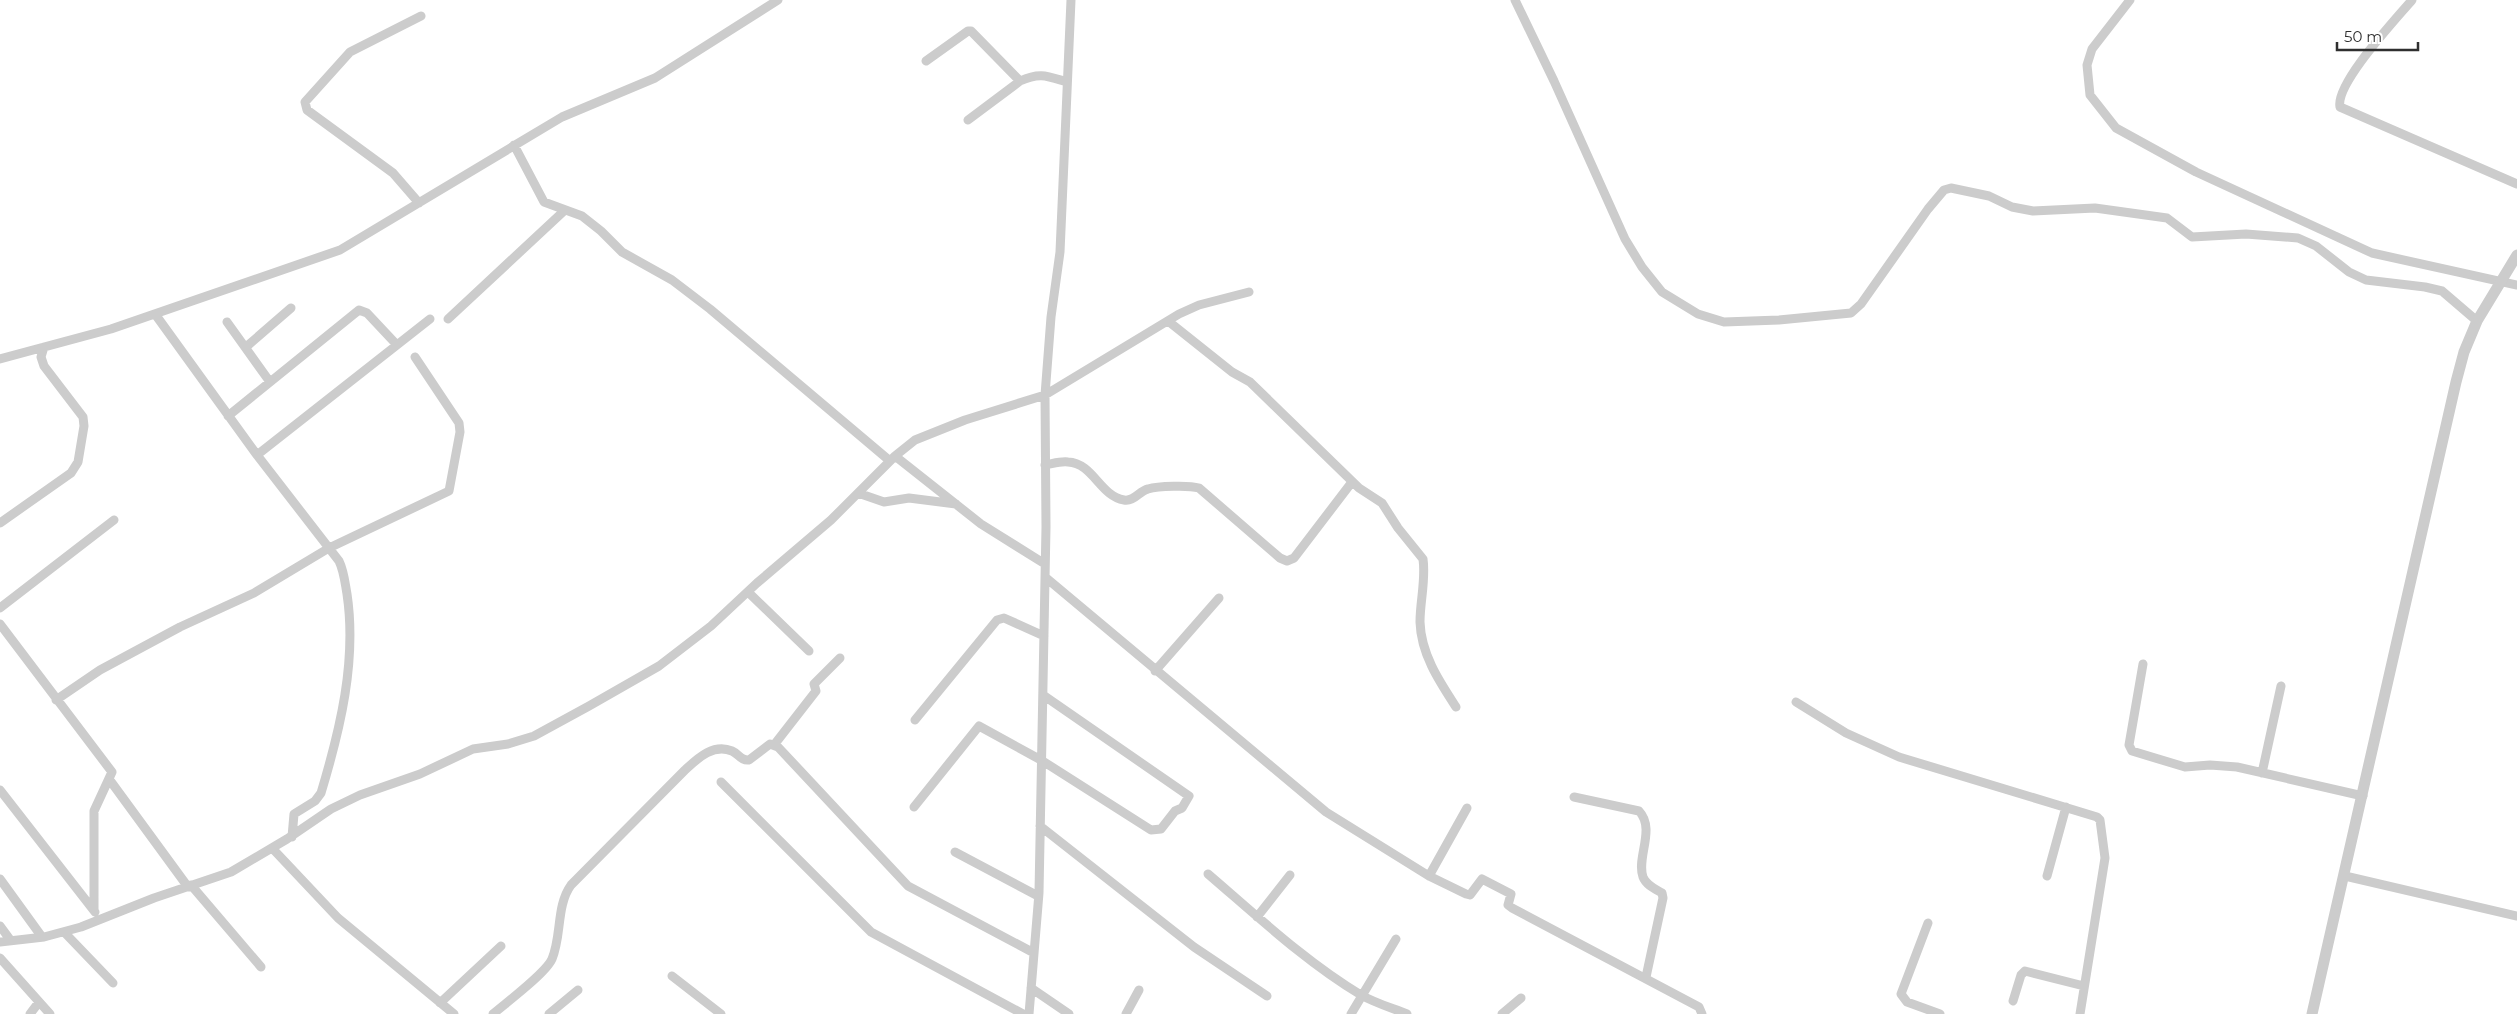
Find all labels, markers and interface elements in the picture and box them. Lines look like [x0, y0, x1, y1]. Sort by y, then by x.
scale bar [2337, 20, 2418, 52]
text: 50 m [2344, 27, 2382, 46]

